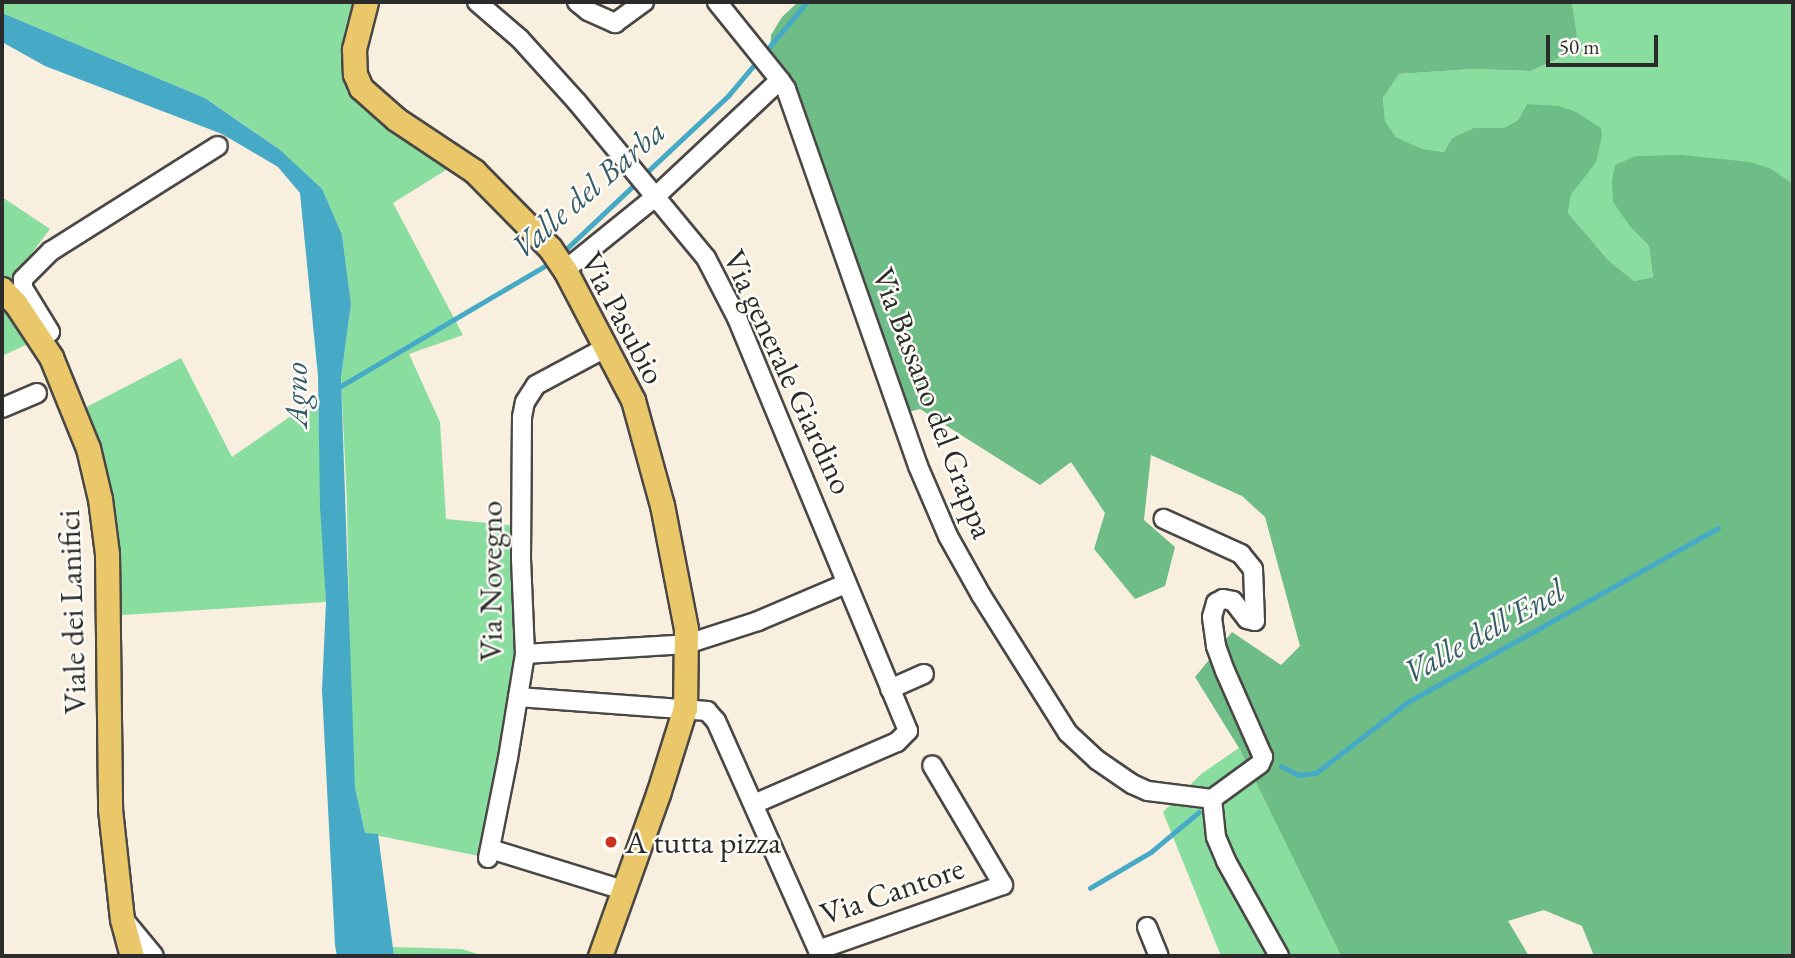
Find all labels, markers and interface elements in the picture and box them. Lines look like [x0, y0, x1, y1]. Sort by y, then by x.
scale bar [1550, 21, 1662, 65]
text: 50 m [1559, 33, 1600, 60]
water label: Valle del Barba [503, 111, 673, 267]
street label: Via generale Giardino [715, 244, 861, 500]
street label: Via Pasubio [572, 245, 674, 391]
street label: Via Bassano del Grappa [864, 262, 1002, 544]
water label: Agno [276, 362, 316, 428]
street label: Via Novegno [472, 501, 510, 661]
street label: Viale dei Lanifici [49, 509, 95, 715]
water label: Valle dell'Enel [1396, 570, 1572, 692]
place label: A tutta pizza [625, 823, 781, 861]
marker: A tutta pizza [603, 834, 619, 850]
street label: Via Cantore [815, 849, 969, 933]

